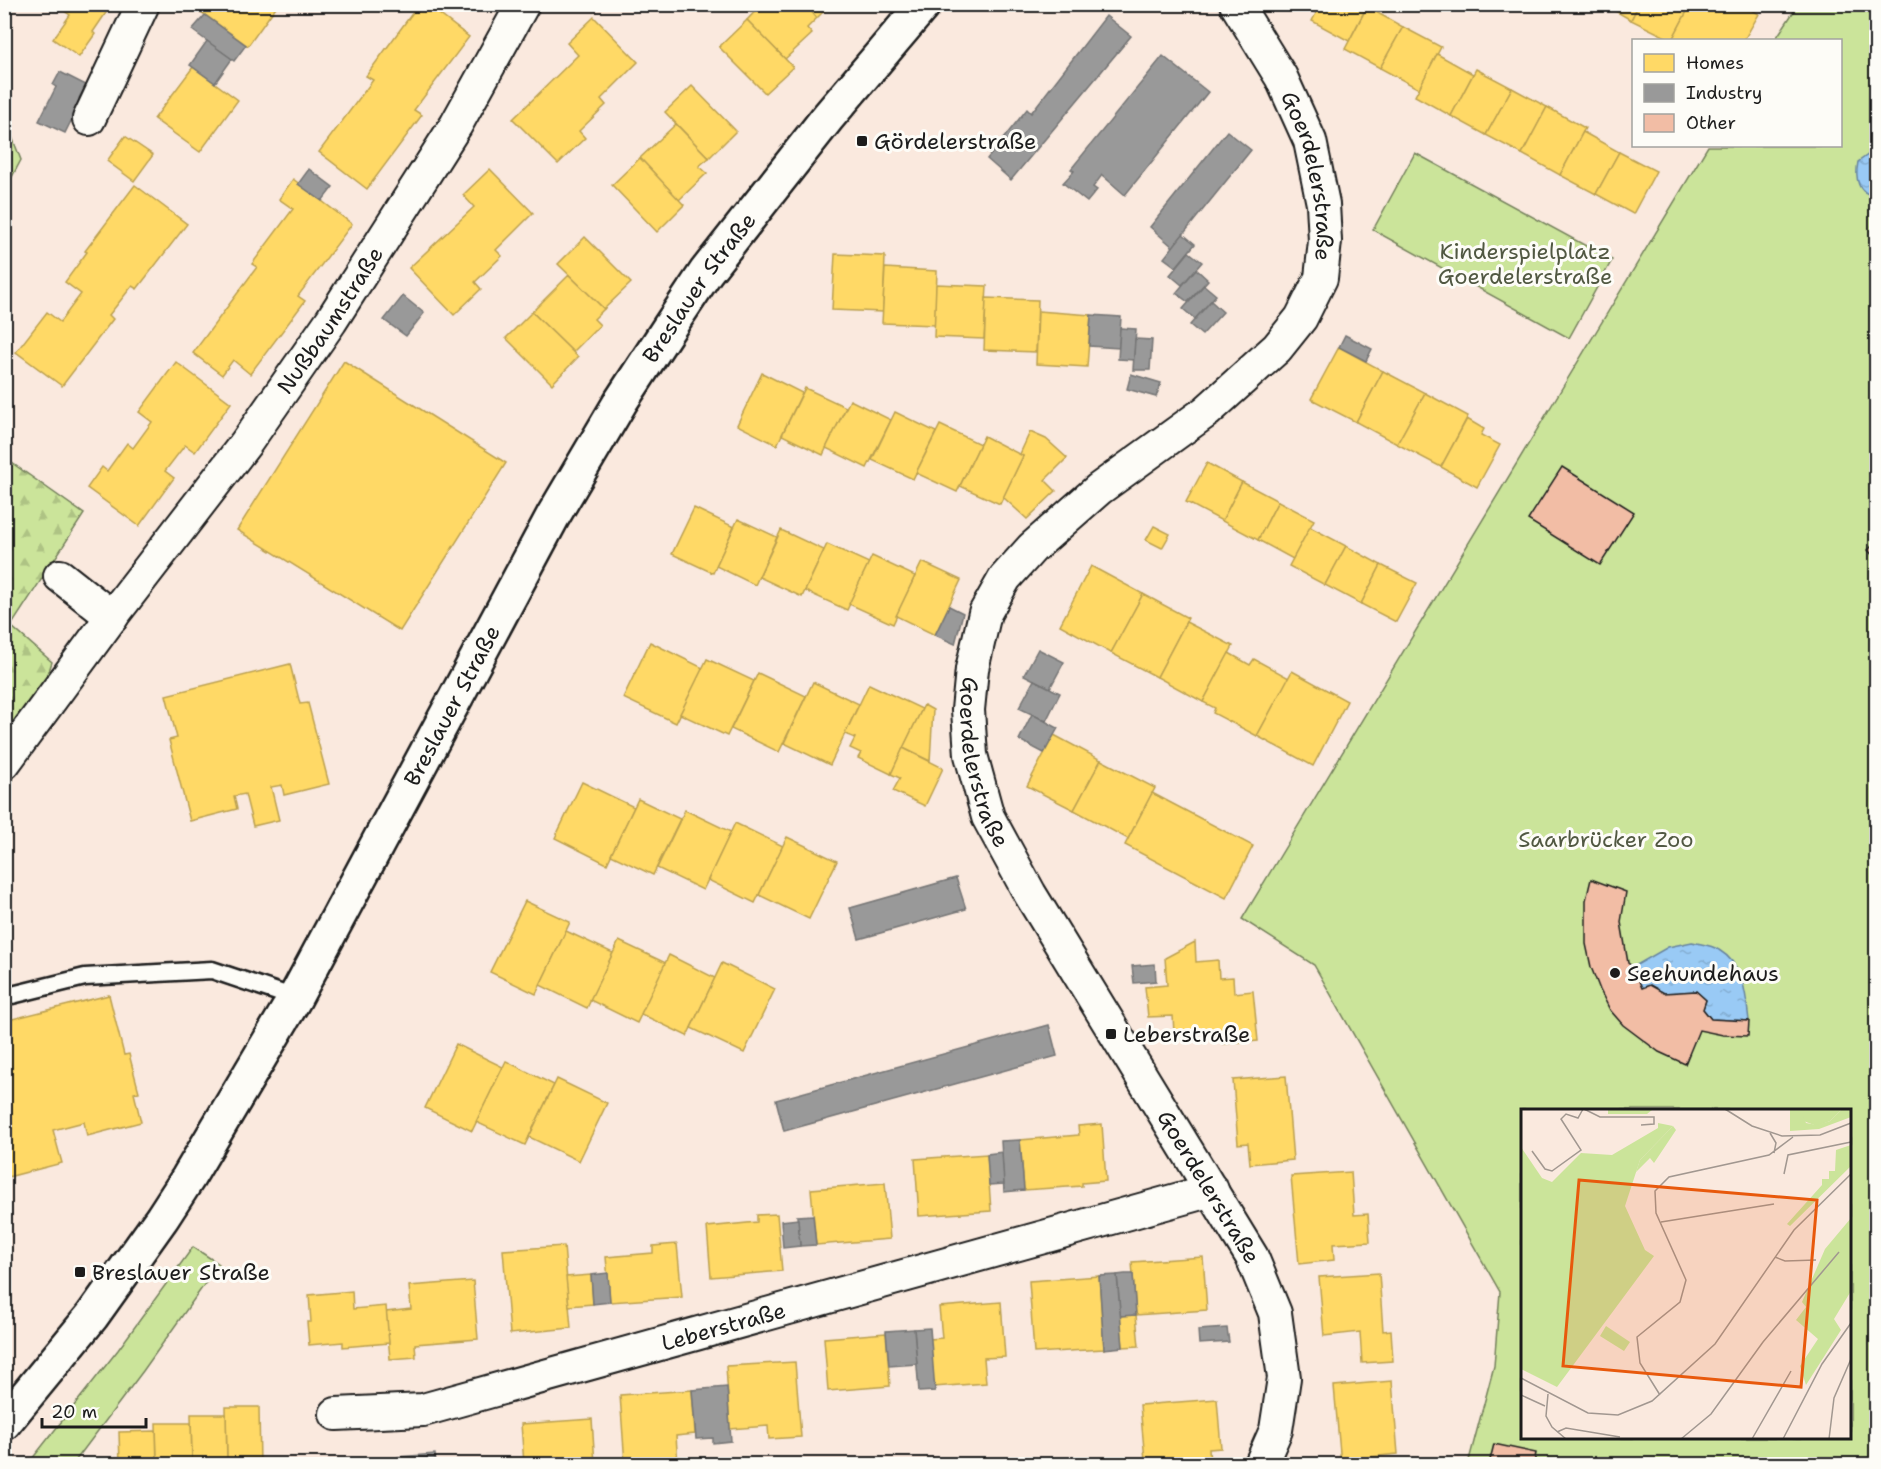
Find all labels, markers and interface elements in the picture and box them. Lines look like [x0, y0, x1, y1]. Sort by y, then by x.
legend [1632, 39, 1842, 147]
text: Homes [1686, 51, 1744, 75]
text: Industry [1686, 81, 1762, 105]
street label: Goerdelerstraße [1275, 86, 1340, 262]
text: Other [1686, 111, 1736, 135]
place label: Gördelerstraße [874, 127, 1037, 156]
marker: Gördelerstraße [855, 134, 869, 148]
street label: Breslauer Straße [635, 206, 762, 368]
park label: Kinderspielplatz Goerdelerstraße [1438, 237, 1612, 291]
street label: Nußbaumstraße [270, 241, 389, 400]
street label: Breslauer Straße [397, 620, 506, 791]
street label: Goerdelerstraße [953, 676, 1016, 852]
park label: Saarbrücker Zoo [1518, 825, 1694, 854]
place label: Seehundehaus [1627, 959, 1779, 988]
marker: Seehundehaus [1608, 966, 1622, 980]
place label: Leberstraße [1123, 1020, 1251, 1049]
marker: Leberstraße [1104, 1027, 1118, 1041]
street label: Goerdelerstraße [1151, 1105, 1267, 1269]
inset map [1521, 1109, 1851, 1439]
place label: Breslauer Straße [92, 1258, 270, 1287]
marker: Breslauer Straße [73, 1265, 87, 1279]
street label: Leberstraße [658, 1295, 789, 1357]
scale bar [42, 1391, 146, 1429]
text: 20 m [51, 1400, 97, 1424]

